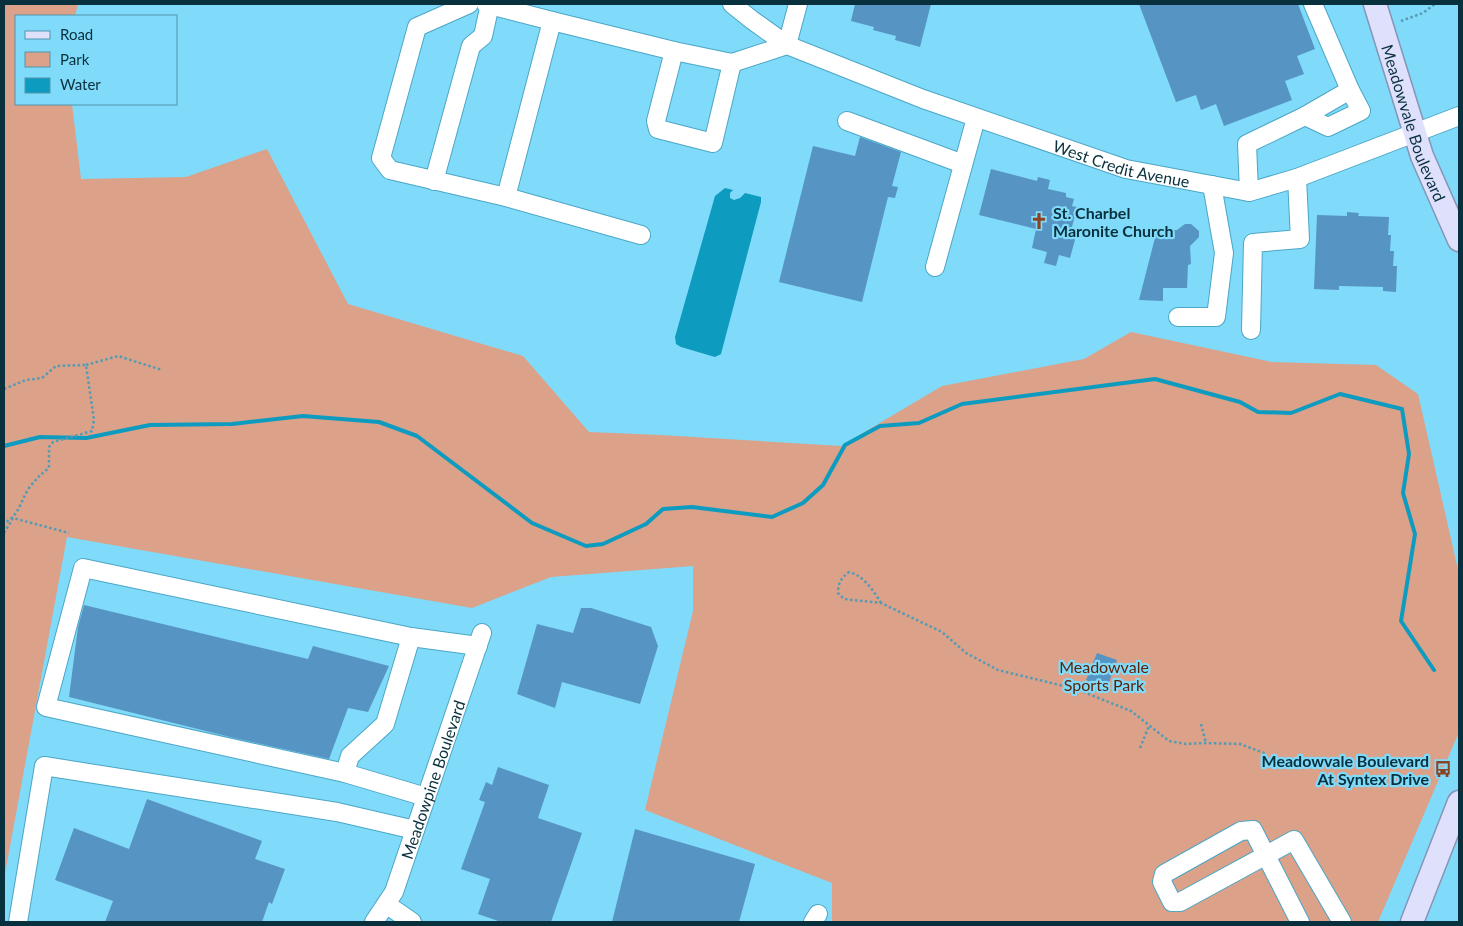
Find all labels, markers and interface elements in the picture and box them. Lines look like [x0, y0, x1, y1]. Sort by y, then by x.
legend [15, 15, 178, 105]
text: Road [60, 25, 93, 43]
street label: Meadowvale Boulevard [1379, 42, 1450, 204]
text: Park [60, 50, 90, 68]
text: Water [60, 75, 101, 93]
street label: West Credit Avenue [1051, 135, 1191, 190]
place label: St. Charbel Maronite Church [1053, 203, 1173, 240]
church icon: St. Charbel Maronite Church [1029, 211, 1049, 231]
park label: Meadowvale Sports Park [1059, 657, 1149, 694]
street label: Meadowpine Boulevard [396, 697, 468, 861]
place label: Meadowvale Boulevard At Syntex Drive [1262, 751, 1429, 788]
bus stop icon: Meadowvale Boulevard At Syntex Drive [1433, 759, 1453, 779]

